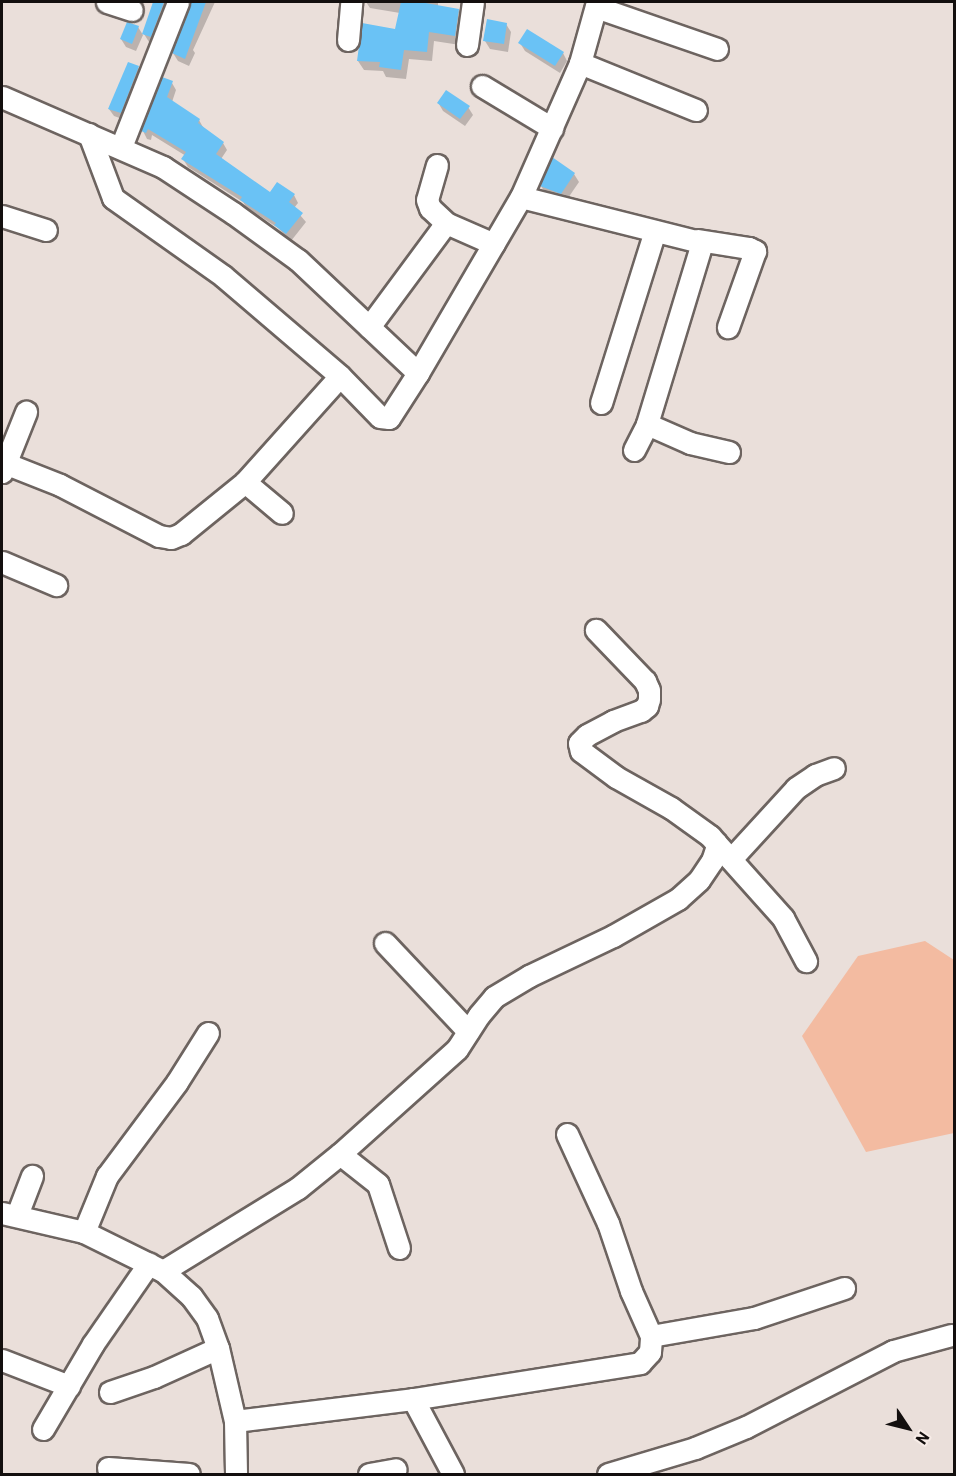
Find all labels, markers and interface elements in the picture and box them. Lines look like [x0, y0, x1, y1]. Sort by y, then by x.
north arrow [878, 1398, 938, 1458]
text: N [912, 1429, 934, 1448]

